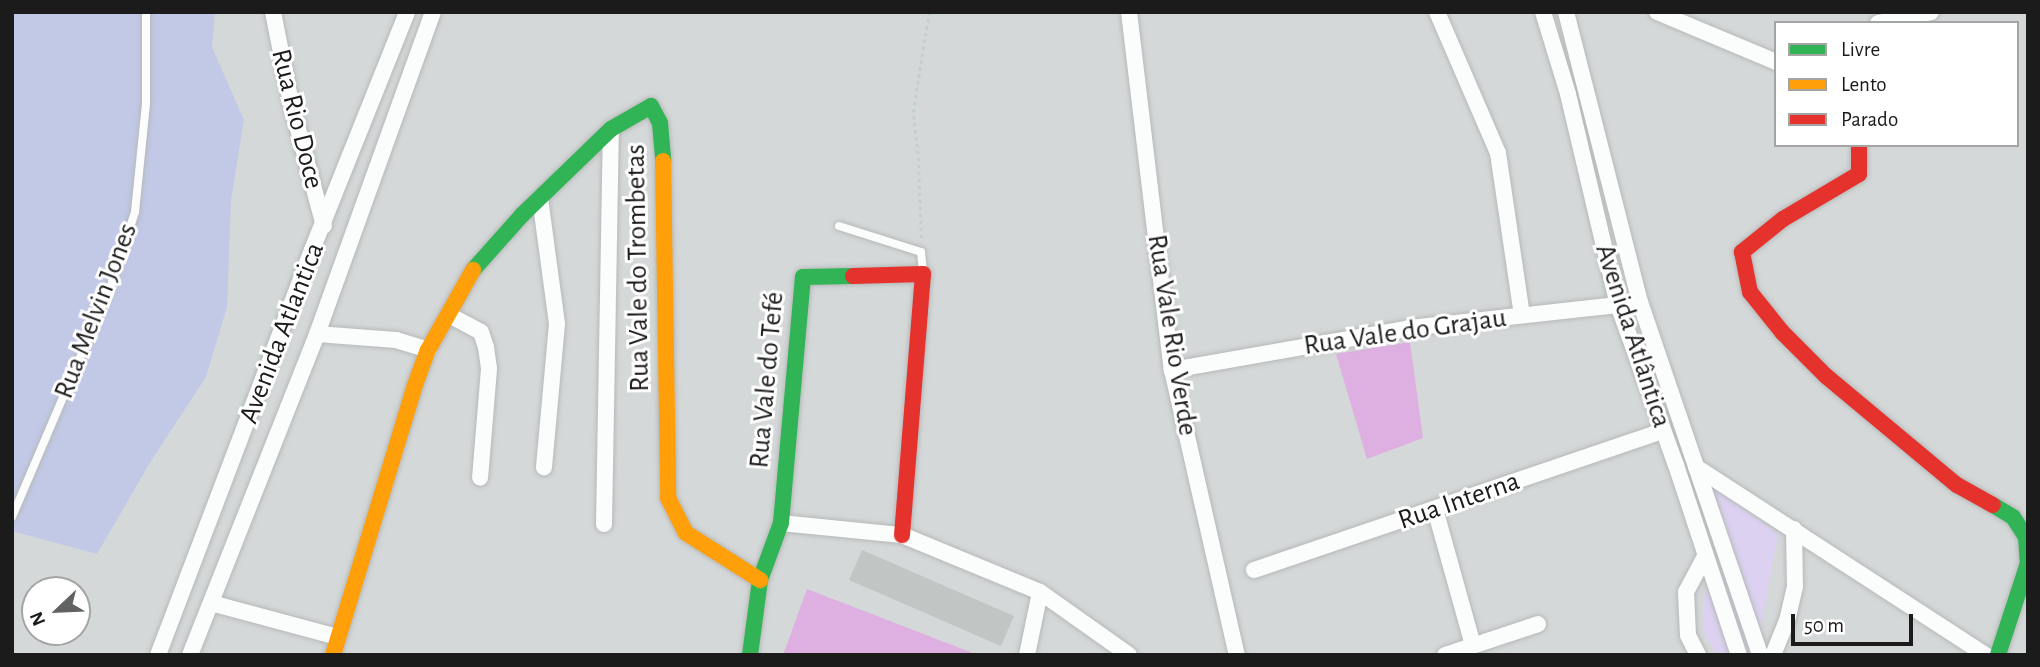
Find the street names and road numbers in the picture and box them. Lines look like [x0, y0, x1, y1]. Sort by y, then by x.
street label: Rua Rio Doce [263, 46, 331, 192]
street label: Rua Vale do Trombetas [619, 144, 657, 392]
street label: Rua Melvin Jones [47, 219, 145, 403]
street label: Rua Vale Rio Verde [1140, 232, 1204, 438]
street label: Avenida Atlantica [232, 238, 332, 428]
street label: Avenida Atlântica [1588, 240, 1678, 432]
street label: Rua Vale do Tefé [743, 290, 791, 470]
street label: Rua Vale do Grajau [1302, 301, 1508, 363]
street label: Rua Interna [1394, 465, 1524, 537]

